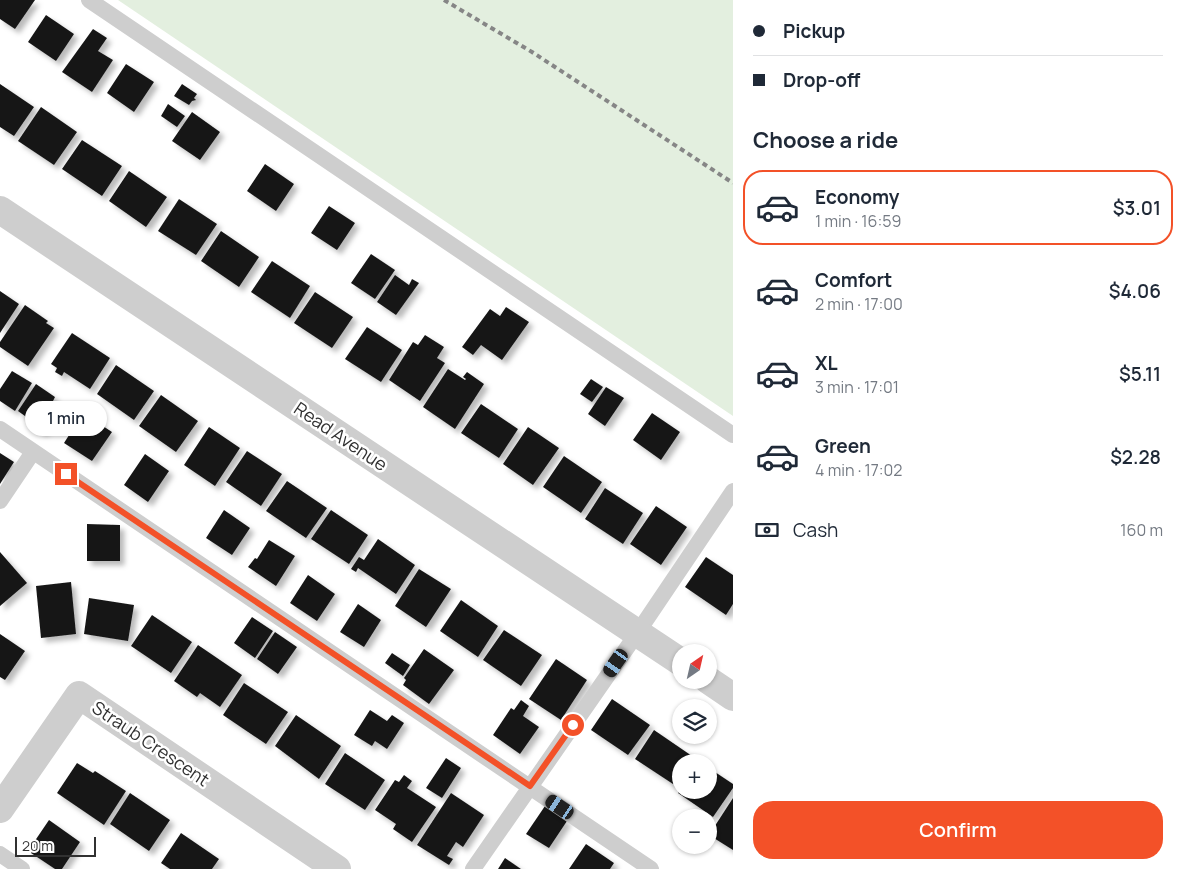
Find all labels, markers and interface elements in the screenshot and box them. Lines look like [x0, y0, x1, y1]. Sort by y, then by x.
text: Pickup [783, 18, 845, 44]
text: Drop-off [783, 67, 860, 93]
text: Choose a ride [753, 125, 898, 155]
text: Economy [815, 184, 899, 210]
icon: car [755, 185, 800, 230]
text: $3.01 [1113, 195, 1161, 221]
text: 1 min · 16:59 [815, 210, 901, 232]
text: Comfort [815, 267, 892, 293]
icon: car [755, 268, 800, 313]
text: $4.06 [1109, 278, 1161, 304]
text: 2 min · 17:00 [815, 293, 903, 315]
text: XL [815, 350, 838, 376]
icon: car [755, 351, 800, 396]
text: $5.11 [1119, 361, 1161, 387]
text: 3 min · 17:01 [815, 376, 899, 398]
street label: Read Avenue [290, 396, 392, 476]
callout: 1 min [25, 402, 107, 436]
text: 1 min [47, 407, 85, 429]
text: Green [815, 433, 871, 459]
icon: car [755, 434, 800, 479]
text: $2.28 [1110, 444, 1161, 470]
text: 4 min · 17:02 [815, 459, 902, 481]
route end [55, 463, 77, 485]
icon: cash [753, 516, 781, 544]
text: Cash [793, 517, 838, 543]
text: 160 m [1120, 519, 1163, 541]
north arrow [672, 644, 718, 689]
map controls [672, 644, 717, 854]
car [601, 646, 630, 680]
street label: Straub Crescent [88, 695, 214, 791]
button: layers [672, 699, 717, 744]
route start [562, 714, 584, 736]
button: + [672, 754, 717, 799]
car [543, 792, 576, 822]
button: Confirm [753, 801, 1163, 859]
button: − [672, 809, 717, 854]
scale bar [15, 834, 96, 857]
text: 20 m [22, 836, 53, 855]

